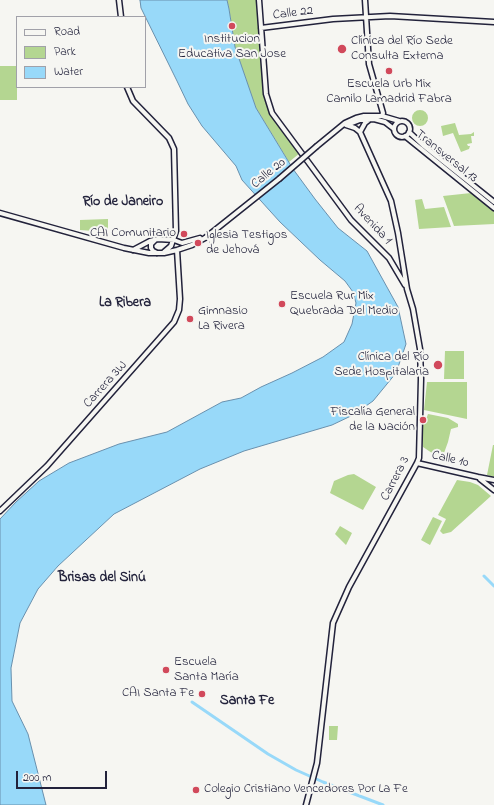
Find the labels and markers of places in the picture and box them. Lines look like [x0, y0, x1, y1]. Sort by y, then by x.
marker: Institucion Educativa San Jose [227, 21, 237, 31]
place label: Institucion Educativa San Jose [178, 32, 286, 63]
place label: Clínica del Río Sede Consulta Externa [351, 34, 453, 65]
marker: Clínica del Río Sede Consulta Externa [336, 43, 348, 55]
marker: Escuela Urb Mix Camilo Lamadrid Fabra [384, 66, 394, 76]
place label: Escuela Urb Mix Camilo Lamadrid Fabra [326, 77, 452, 108]
place label: CAI Comunitario [90, 226, 176, 242]
place label: Iglesia Testigos de Jehová [206, 228, 287, 259]
marker: CAI Comunitario [179, 229, 189, 239]
marker: Iglesia Testigos de Jehová [193, 238, 203, 248]
place label: Escuela Rur Mix Quebrada Del Medio [290, 289, 398, 320]
marker: Escuela Rur Mix Quebrada Del Medio [277, 299, 287, 309]
place label: Gimnasio La Rivera [198, 304, 248, 335]
marker: Gimnasio La Rivera [185, 314, 195, 324]
place label: Clínica del Río Sede Hospitalaria [334, 350, 429, 381]
marker: Clínica del Río Sede Hospitalaria [432, 359, 444, 371]
place label: Fiscalía General de la Nación [331, 405, 415, 436]
marker: Fiscalía General de la Nación [418, 415, 428, 425]
place label: Escuela Santa María [174, 655, 239, 686]
marker: Escuela Santa María [161, 665, 171, 675]
place label: CAI Santa Fe [122, 686, 194, 702]
marker: CAI Santa Fe [197, 689, 207, 699]
place label: Colegio Cristiano Vencedores Por La Fe [204, 782, 408, 798]
marker: Colegio Cristiano Vencedores Por La Fe [191, 785, 201, 795]

